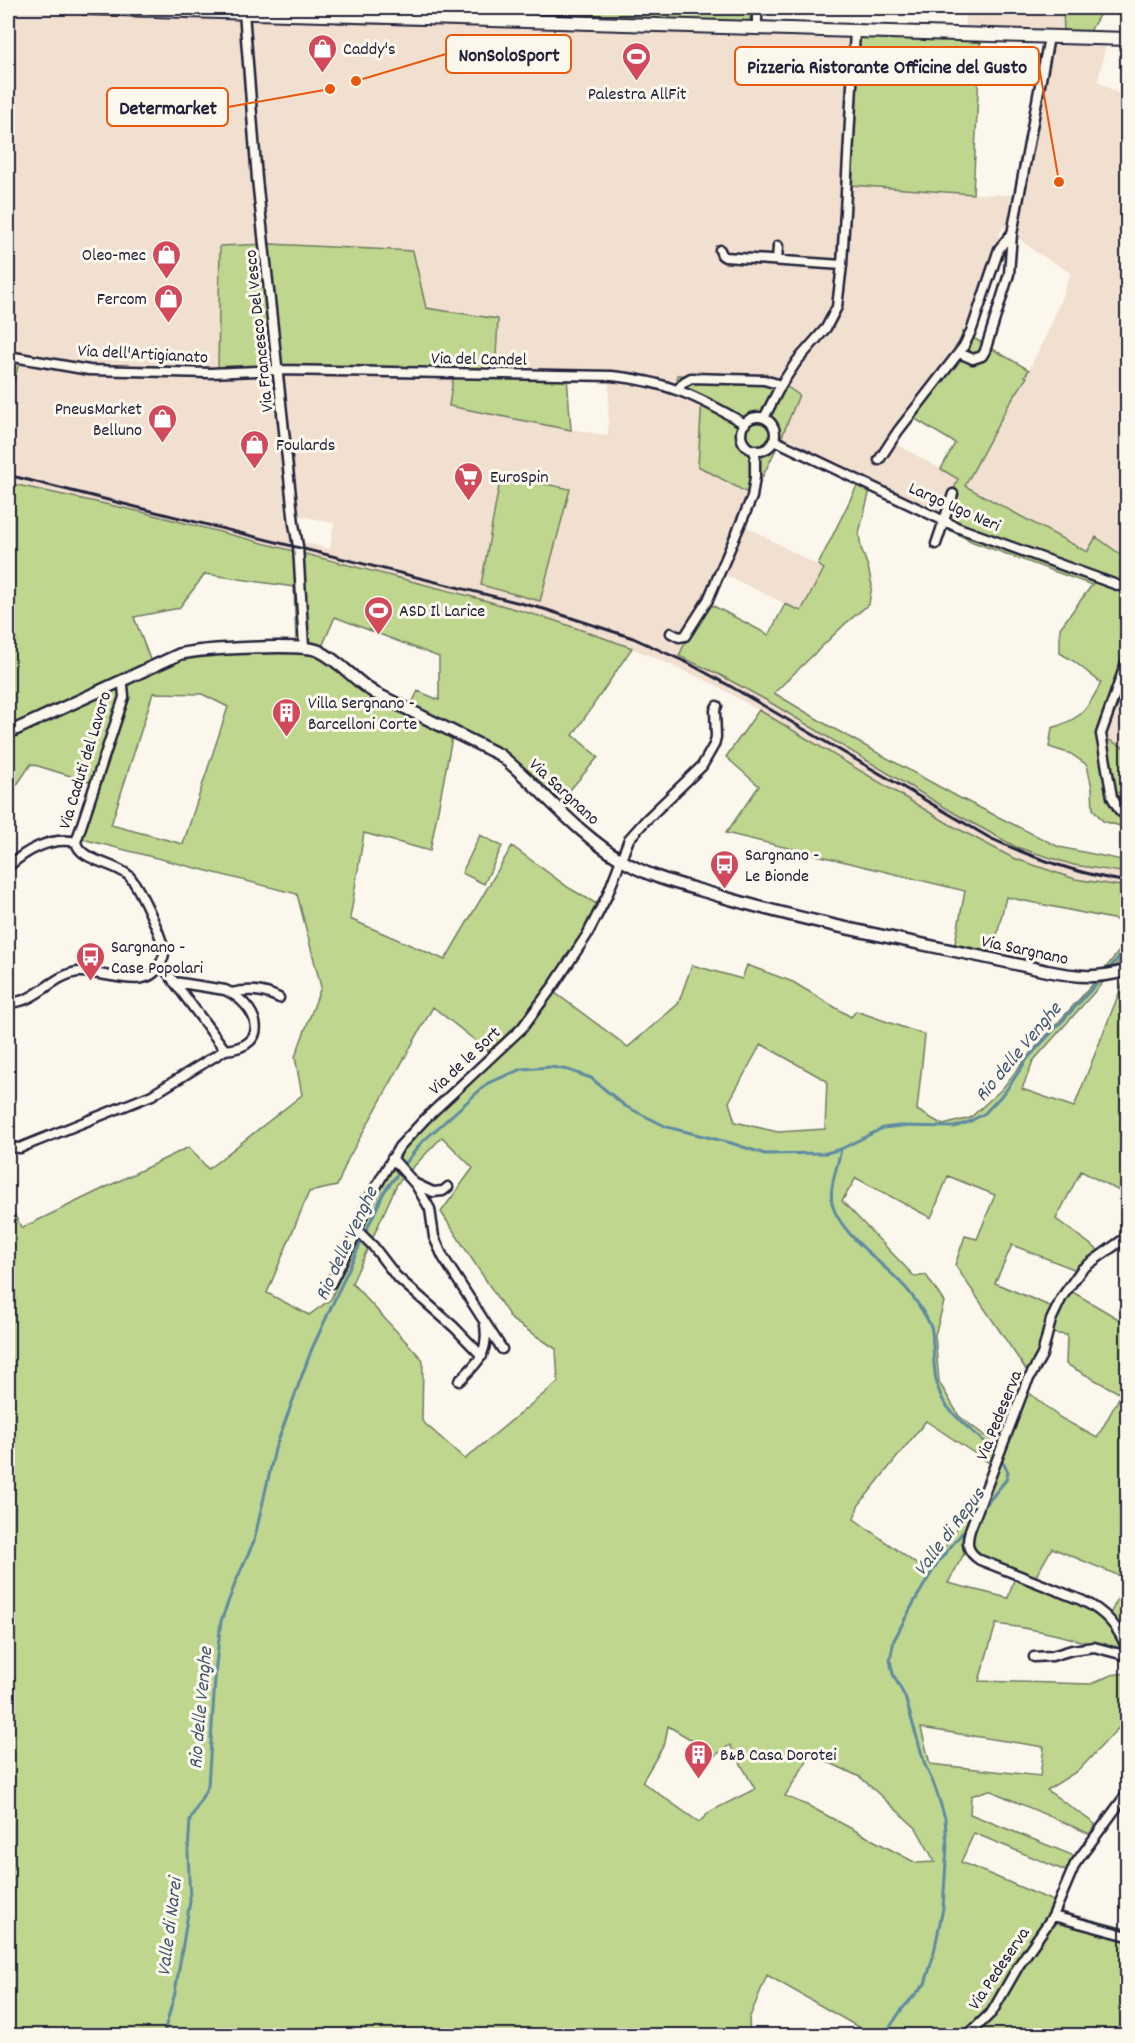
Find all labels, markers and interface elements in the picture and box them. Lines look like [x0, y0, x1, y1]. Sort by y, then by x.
shop icon: Caddy's [306, 32, 338, 74]
callout: NonSoloSport [446, 35, 571, 73]
place label: Caddy's [343, 38, 396, 63]
sports icon: Palestra AllFit [621, 40, 653, 82]
text: NonSoloSport [458, 43, 560, 71]
callout: Pizzeria Ristorante Officine del Gusto [735, 47, 1039, 85]
text: Pizzeria Ristorante Officine del Gusto [747, 55, 1027, 83]
place label: Palestra AllFit [588, 83, 687, 108]
callout: Determarket [107, 88, 228, 126]
text: Determarket [119, 96, 217, 124]
shop icon: Oleo-mec [151, 238, 183, 280]
place label: Oleo-mec [82, 244, 146, 269]
street label: Via Francesco Del Vesco [240, 248, 281, 413]
shop icon: Fercom [152, 282, 184, 324]
place label: Fercom [97, 288, 147, 313]
street label: Via dell'Artigianato [77, 340, 209, 371]
street label: Via del Candel [431, 347, 528, 374]
place label: PneusMarket Belluno [55, 398, 142, 444]
shop icon: PneusMarket Belluno [147, 402, 179, 444]
shop icon: Foulards [239, 428, 271, 470]
place label: Foulards [276, 434, 335, 459]
supermarket icon: EuroSpin [453, 460, 485, 502]
place label: EuroSpin [490, 466, 548, 491]
street label: Largo Ugo Neri [904, 477, 1004, 540]
sports icon: ASD Il Larice [362, 594, 394, 636]
place label: ASD Il Larice [399, 600, 485, 625]
street label: Via Caduti del Lavoro [54, 689, 119, 833]
place label: Villa Sergnano - Barcelloni Corte [308, 692, 417, 738]
building icon: Villa Sergnano - Barcelloni Corte [271, 696, 303, 738]
street label: Via Sargnano [522, 753, 604, 832]
place label: Sargnano - Le Bionde [745, 844, 819, 890]
bus stop icon: Sargnano - Le Bionde [708, 848, 740, 890]
street label: Via Sargnano [979, 930, 1070, 973]
place label: Sargnano - Case Popolari [111, 936, 203, 982]
bus stop icon: Sargnano - Case Popolari [74, 940, 106, 982]
water label: Rio delle Venghe [969, 996, 1070, 1109]
street label: Via de le Sort [424, 1022, 508, 1102]
water label: Rio delle Venghe [309, 1182, 387, 1306]
street label: Via Pedeserva [971, 1367, 1030, 1465]
water label: Valle di Repus [908, 1482, 993, 1583]
water label: Rio delle Venghe [183, 1645, 221, 1770]
building icon: B&B Casa Dorotei [683, 1738, 715, 1780]
place label: B&B Casa Dorotei [720, 1744, 836, 1769]
water label: Valle di Narei [151, 1873, 191, 1978]
street label: Via Pedeserva [963, 1923, 1037, 2016]

